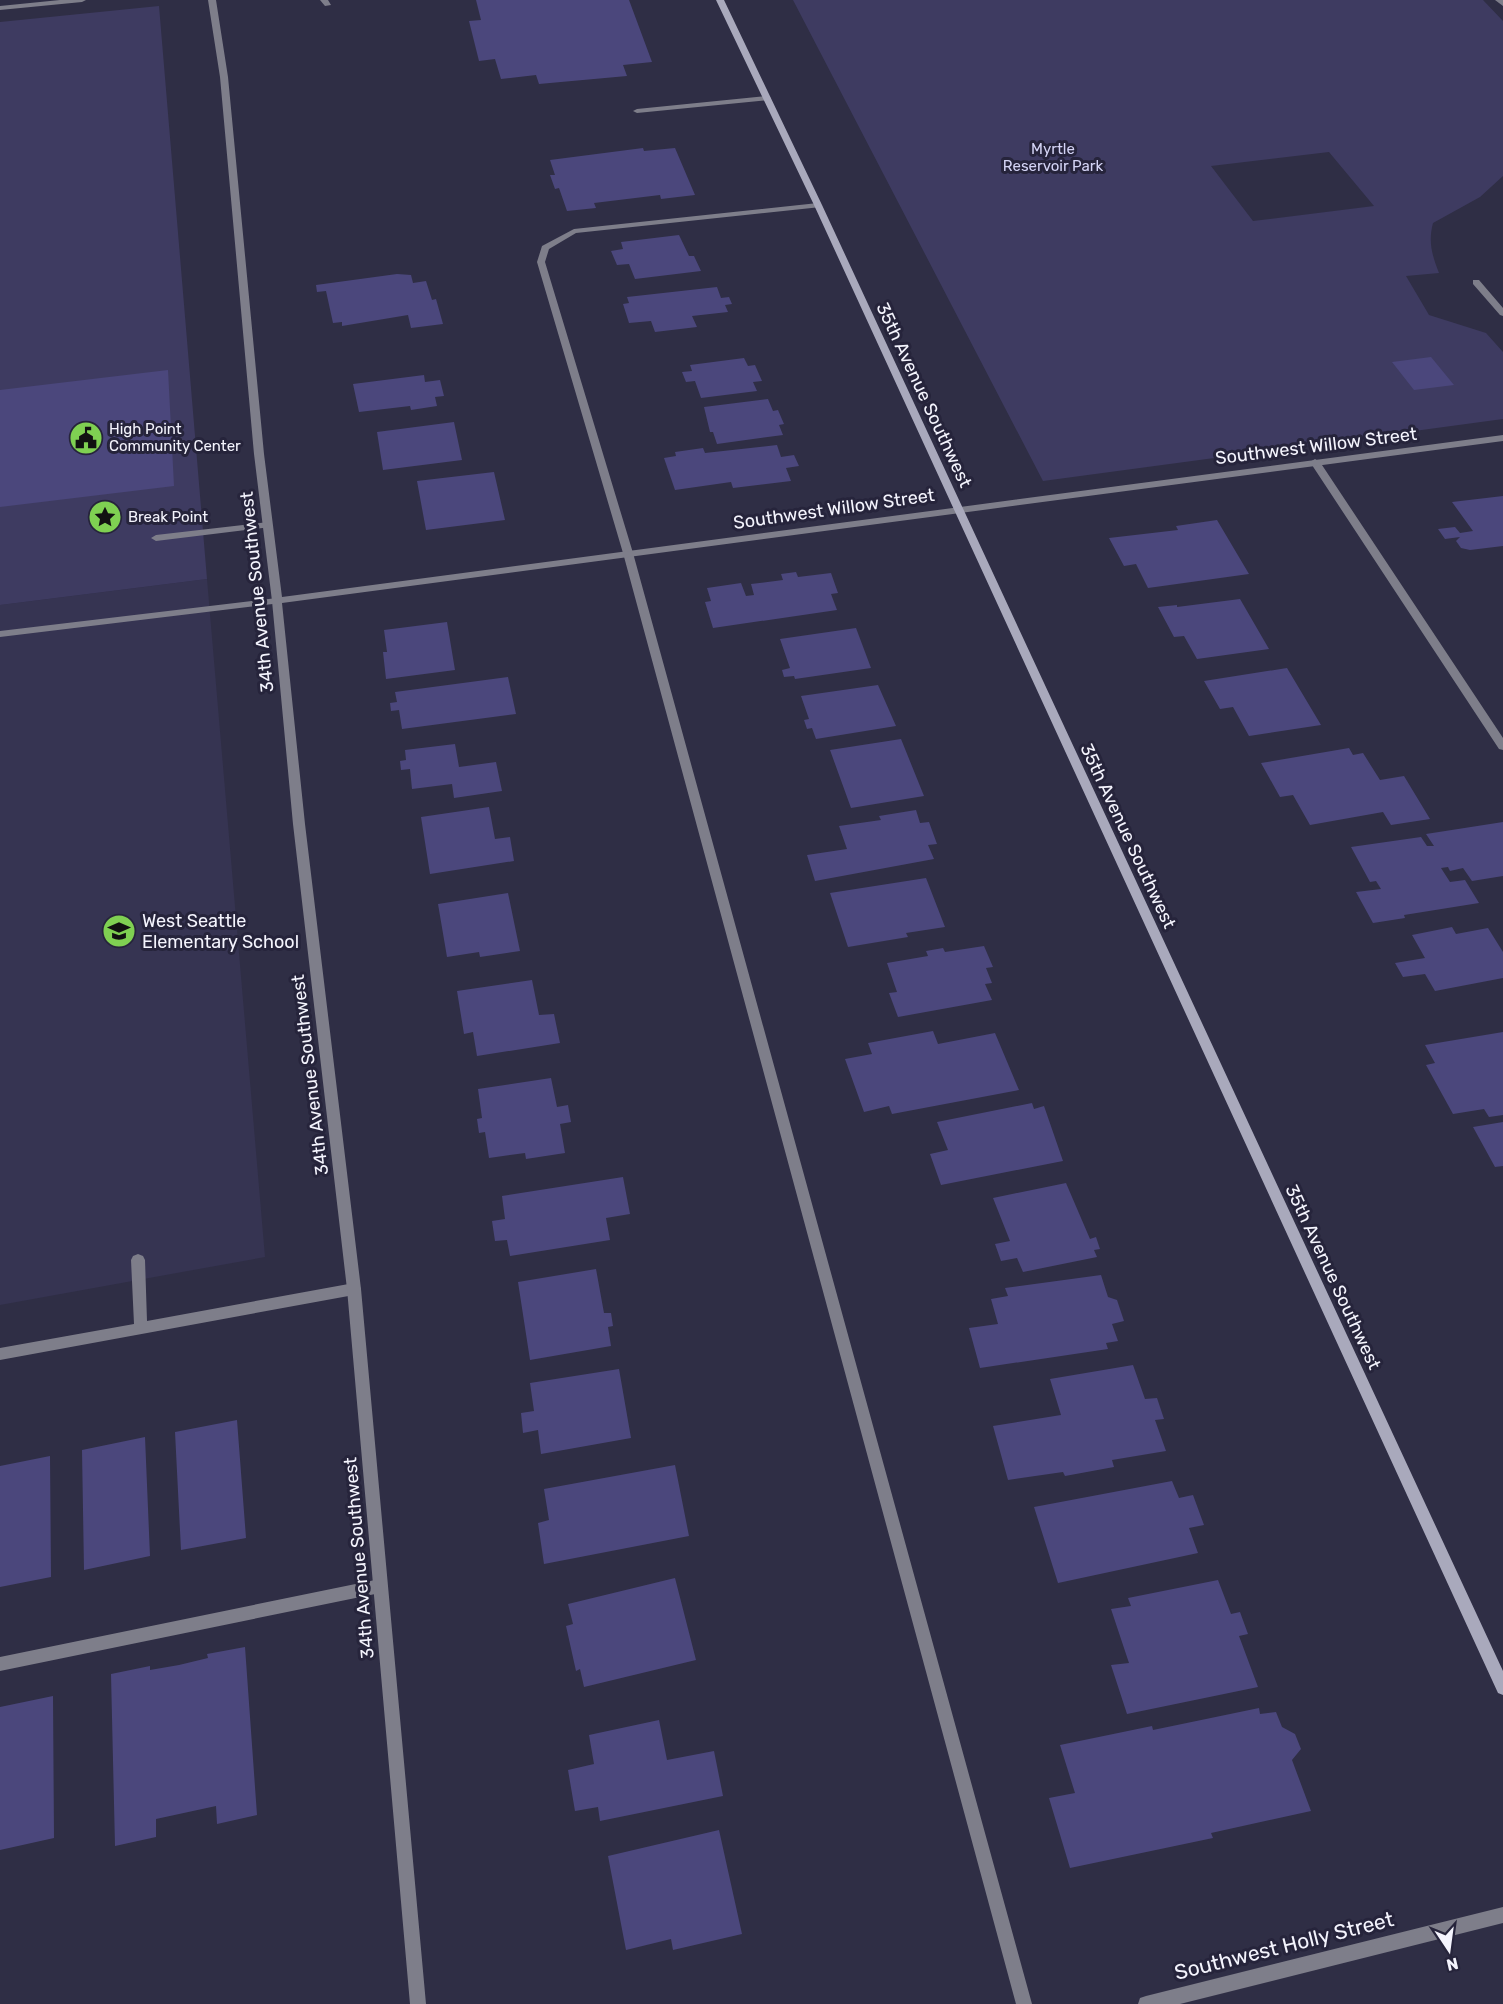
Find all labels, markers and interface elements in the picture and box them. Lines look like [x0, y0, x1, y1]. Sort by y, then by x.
park label: Myrtle Reservoir Park [1003, 140, 1103, 175]
street label: 35th Avenue Southwest [871, 299, 977, 491]
public building icon: High Point Community Center [68, 420, 104, 456]
place label: High Point Community Center [109, 420, 241, 455]
street label: Southwest Willow Street [1214, 423, 1418, 469]
street label: Southwest Willow Street [732, 484, 936, 534]
street label: 34th Avenue Southwest [235, 490, 279, 694]
place icon: Break Point [87, 499, 123, 535]
place label: Break Point [128, 508, 208, 526]
street label: 35th Avenue Southwest [1075, 740, 1181, 932]
place label: West Seattle Elementary School [142, 910, 299, 953]
school or university icon: West Seattle Elementary School [101, 913, 137, 949]
street label: 34th Avenue Southwest [287, 973, 333, 1177]
street label: 35th Avenue Southwest [1280, 1181, 1386, 1373]
street label: 34th Avenue Southwest [339, 1456, 379, 1660]
street label: Southwest Holly Street [1172, 1906, 1396, 1985]
north arrow [1419, 1920, 1479, 1980]
text: N [1445, 1954, 1460, 1975]

